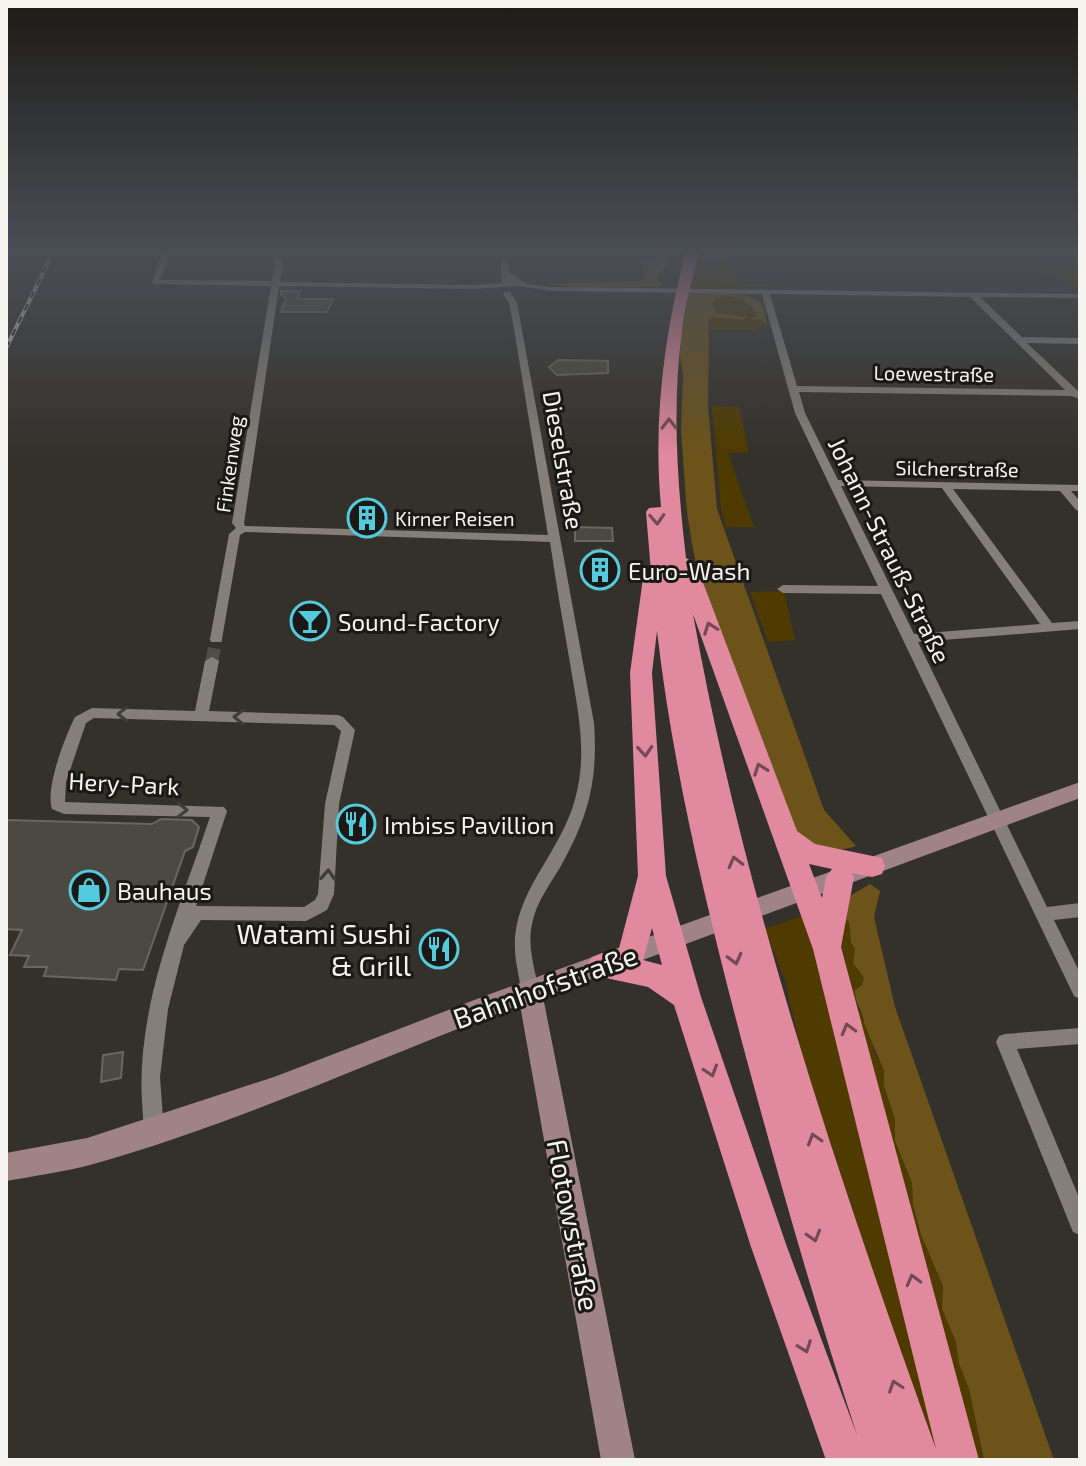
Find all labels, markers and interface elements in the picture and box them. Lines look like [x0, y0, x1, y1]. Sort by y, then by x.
street label: Loewestraße [874, 360, 994, 386]
street label: Dieselstraße [538, 388, 590, 532]
street label: Finkenweg [210, 414, 248, 514]
one-way arrow [660, 417, 678, 430]
street label: Johann-Strauß-Straße [823, 433, 957, 667]
street label: Silcherstraße [895, 455, 1019, 481]
building icon: Kirner Reisen [346, 497, 388, 539]
place label: Kirner Reisen [395, 506, 515, 530]
one-way arrow [648, 513, 665, 526]
building icon: Euro-Wash [579, 549, 621, 591]
place label: Euro-Wash [628, 556, 750, 585]
bar icon: Sound-Factory [289, 600, 331, 642]
place label: Sound-Factory [338, 607, 500, 636]
one-way arrow [704, 622, 720, 636]
one-way arrow [116, 705, 129, 723]
one-way arrow [232, 708, 245, 726]
one-way arrow [636, 745, 653, 758]
one-way arrow [753, 763, 770, 777]
street label: Hery-Park [68, 766, 180, 800]
one-way arrow [176, 801, 189, 819]
restaurant icon: Imbiss Pavillion [335, 803, 377, 845]
place label: Imbiss Pavillion [384, 810, 554, 839]
one-way arrow [727, 856, 744, 870]
one-way arrow [319, 868, 336, 880]
shop icon: Bauhaus [68, 869, 110, 911]
place label: Bauhaus [117, 876, 212, 905]
place label: Watami Sushi & Grill [237, 916, 412, 982]
restaurant icon: Watami Sushi & Grill [418, 928, 460, 970]
street label: Bahnhofstraße [448, 937, 642, 1035]
one-way arrow [726, 951, 743, 965]
one-way arrow [840, 1022, 857, 1036]
one-way arrow [701, 1064, 717, 1078]
one-way arrow [807, 1133, 823, 1147]
street label: Flotowstraße [541, 1136, 607, 1314]
one-way arrow [805, 1228, 821, 1242]
one-way arrow [906, 1274, 923, 1288]
one-way arrow [795, 1339, 811, 1353]
one-way arrow [888, 1380, 904, 1394]

